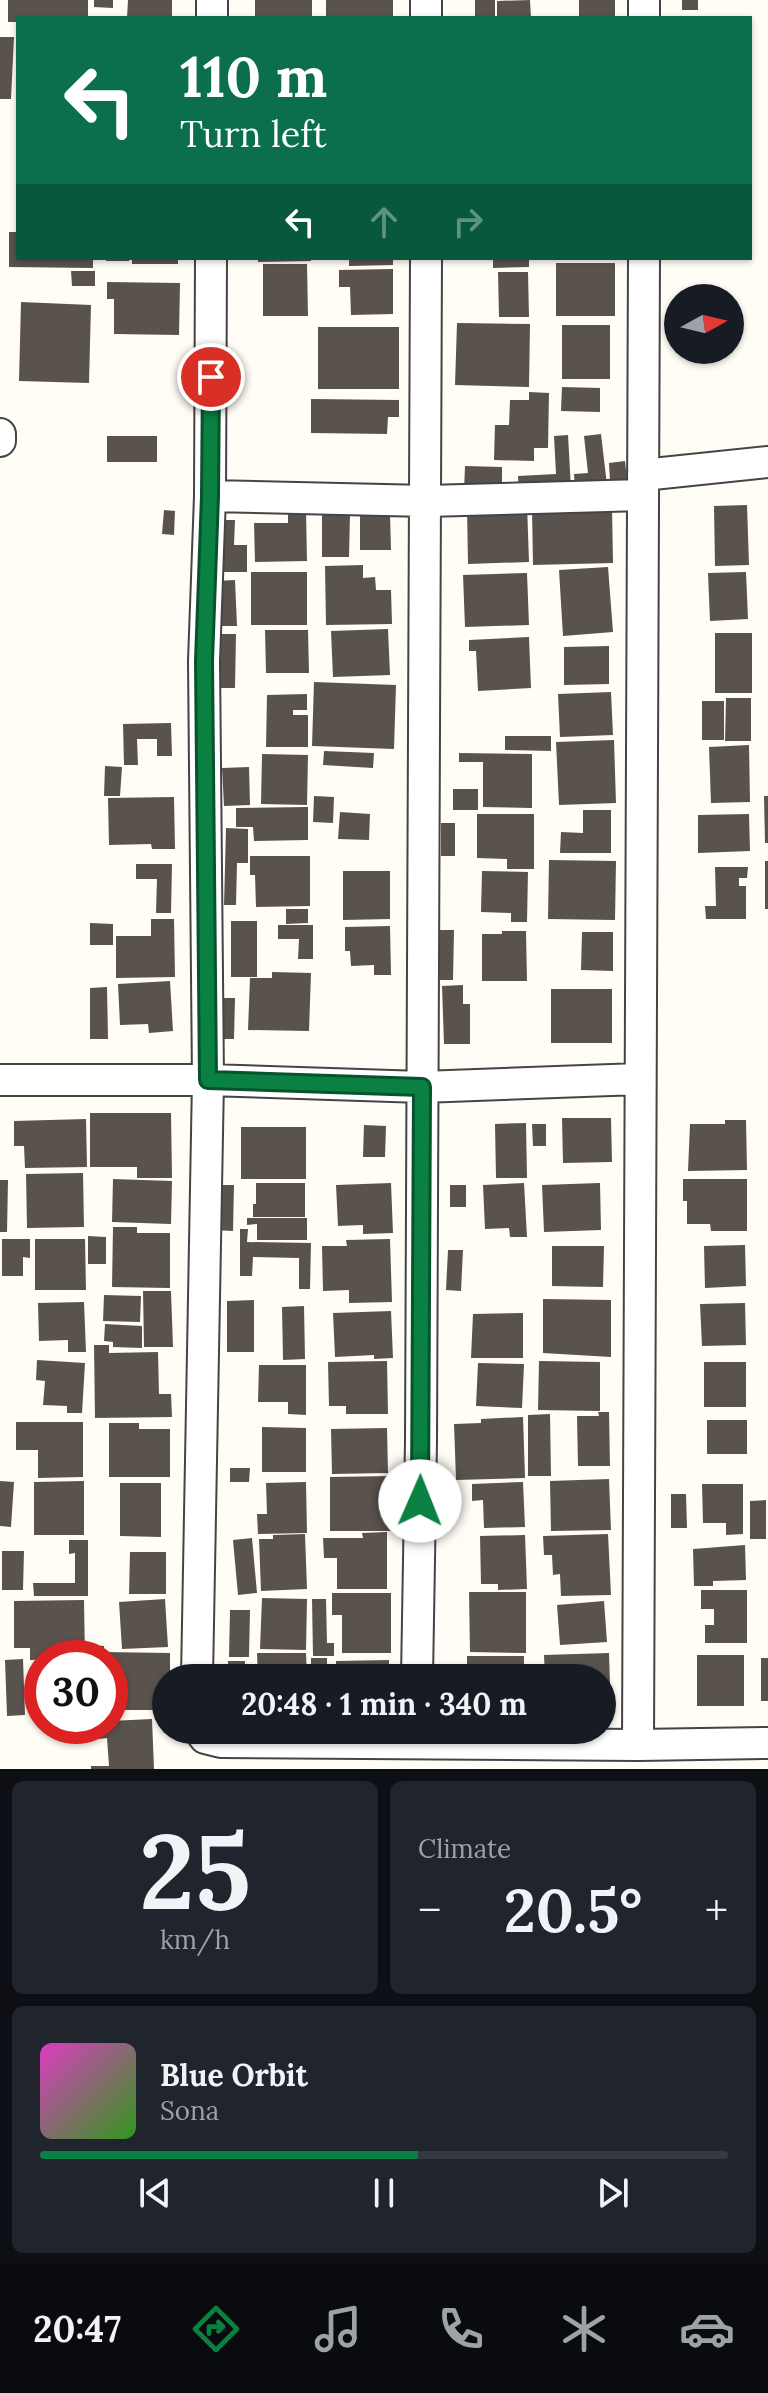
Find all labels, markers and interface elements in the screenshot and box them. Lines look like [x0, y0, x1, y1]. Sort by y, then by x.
text: 110 m [180, 41, 327, 112]
icon: left [48, 48, 152, 152]
text: Turn left [180, 111, 327, 157]
icon: left [278, 200, 322, 244]
icon: ahead [362, 200, 406, 244]
icon: right [446, 200, 490, 244]
north arrow [664, 284, 744, 364]
map controls [664, 284, 744, 364]
pin [177, 343, 245, 411]
icon: arrive [189, 355, 233, 399]
position arrow [378, 1459, 462, 1543]
speed limit sign: 30 [24, 1640, 128, 1744]
text: 20:48 · 1 min · 340 m [241, 1685, 527, 1723]
text: 25 [139, 1804, 251, 1937]
text: Climate [418, 1832, 511, 1865]
text: 20.5° [504, 1872, 642, 1948]
text: − [418, 1882, 441, 1938]
text: + [705, 1882, 728, 1938]
text: km/h [160, 1923, 230, 1956]
text: Blue Orbit [160, 2056, 308, 2094]
text: Sona [160, 2094, 219, 2127]
icon: previous [133, 2171, 177, 2215]
icon: pause [362, 2171, 406, 2215]
icon: next [591, 2171, 635, 2215]
icon: directions [188, 2301, 244, 2357]
icon: music [310, 2301, 366, 2357]
icon: phone [433, 2301, 489, 2357]
icon: climate [556, 2301, 612, 2357]
icon: car [679, 2301, 735, 2357]
text: 20:47 [33, 2306, 121, 2352]

